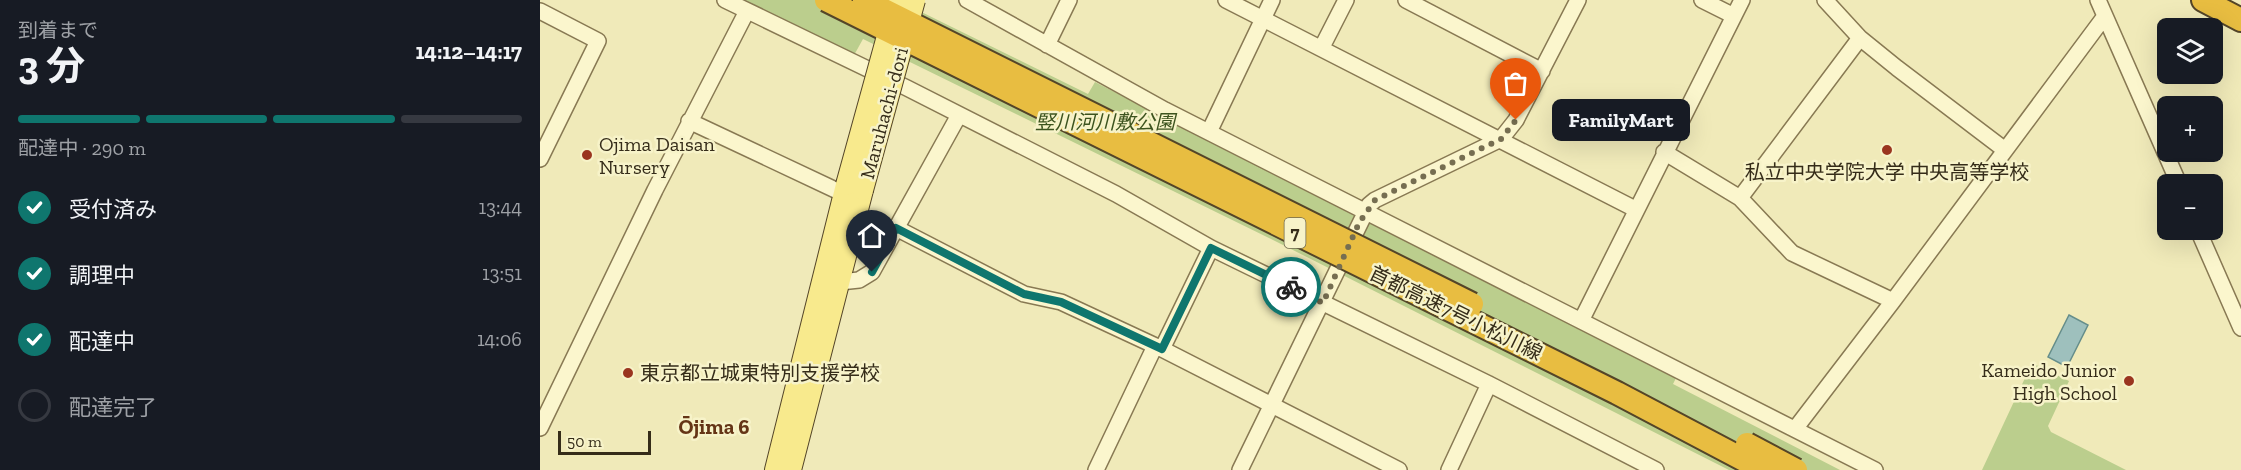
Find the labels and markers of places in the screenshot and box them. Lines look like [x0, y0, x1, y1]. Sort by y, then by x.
pin [1490, 58, 1541, 120]
callout: FamilyMart [1552, 99, 1690, 141]
place label: Ojima Daisan Nursery [599, 132, 715, 179]
marker: 私立中央学院大学 中央高等学校 [1880, 143, 1894, 157]
marker: Ojima Daisan Nursery [580, 148, 594, 162]
place label: 私立中央学院大学 中央高等学校 [1745, 160, 2029, 184]
pin [846, 210, 897, 272]
place label: Kameido Junior High School [1981, 358, 2117, 405]
place label: 東京都立城東特別支援学校 [640, 361, 880, 385]
marker: 東京都立城東特別支援学校 [621, 366, 635, 380]
marker: Kameido Junior High School [2122, 374, 2136, 388]

